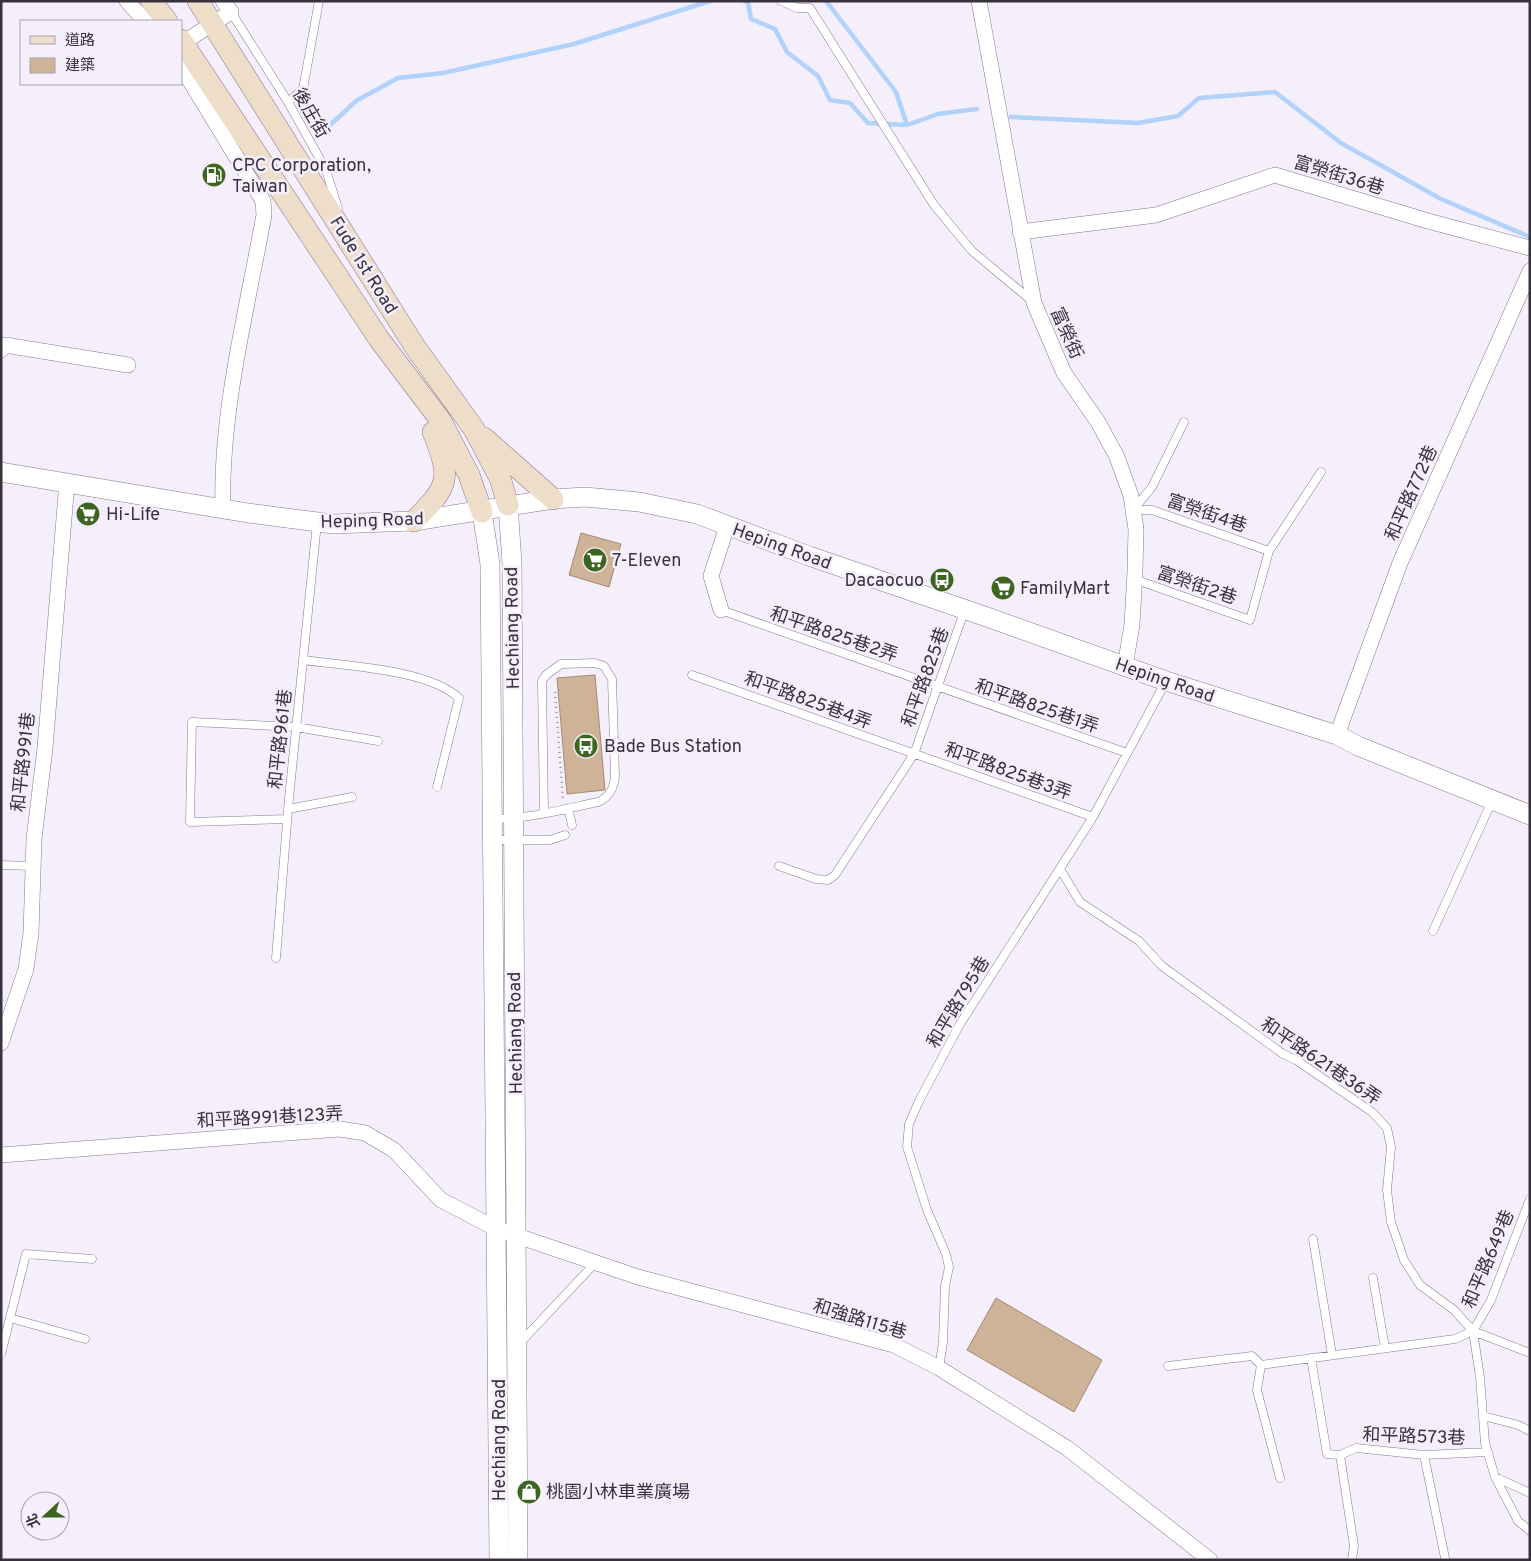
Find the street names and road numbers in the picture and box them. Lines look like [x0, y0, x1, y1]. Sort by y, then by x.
street label: 後庄街 [286, 85, 333, 143]
street label: 富榮街36巷 [1290, 152, 1387, 201]
street label: Fude 1st Road [324, 213, 402, 319]
street label: 富榮街 [1044, 304, 1087, 363]
street label: 和平路772巷 [1381, 442, 1444, 545]
street label: 富榮街4巷 [1163, 490, 1250, 539]
street label: Heping Road [320, 508, 424, 535]
street label: Heping Road [729, 519, 834, 576]
street label: 富榮街2巷 [1154, 562, 1240, 611]
street label: Hechiang Road [501, 567, 526, 689]
street label: 和平路825巷2弄 [766, 603, 901, 668]
street label: 和平路825巷 [898, 624, 955, 731]
street label: Heping Road [1112, 654, 1217, 709]
street label: 和平路825巷4弄 [741, 668, 874, 735]
street label: 和平路825巷1弄 [972, 675, 1102, 739]
street label: 和平路961巷 [265, 688, 298, 790]
street label: 和平路991巷 [8, 711, 41, 813]
street label: 和平路825巷3弄 [941, 739, 1074, 806]
street label: 和平路795巷 [923, 953, 996, 1053]
street label: Hechiang Road [504, 972, 529, 1094]
street label: 和平路621巷36弄 [1256, 1014, 1385, 1111]
street label: 和平路991巷123弄 [196, 1103, 344, 1134]
street label: 和平路649巷 [1458, 1207, 1520, 1312]
street label: 和強路115巷 [810, 1295, 909, 1346]
street label: Hechiang Road [489, 1379, 512, 1501]
street label: 和平路573巷 [1362, 1424, 1466, 1451]

